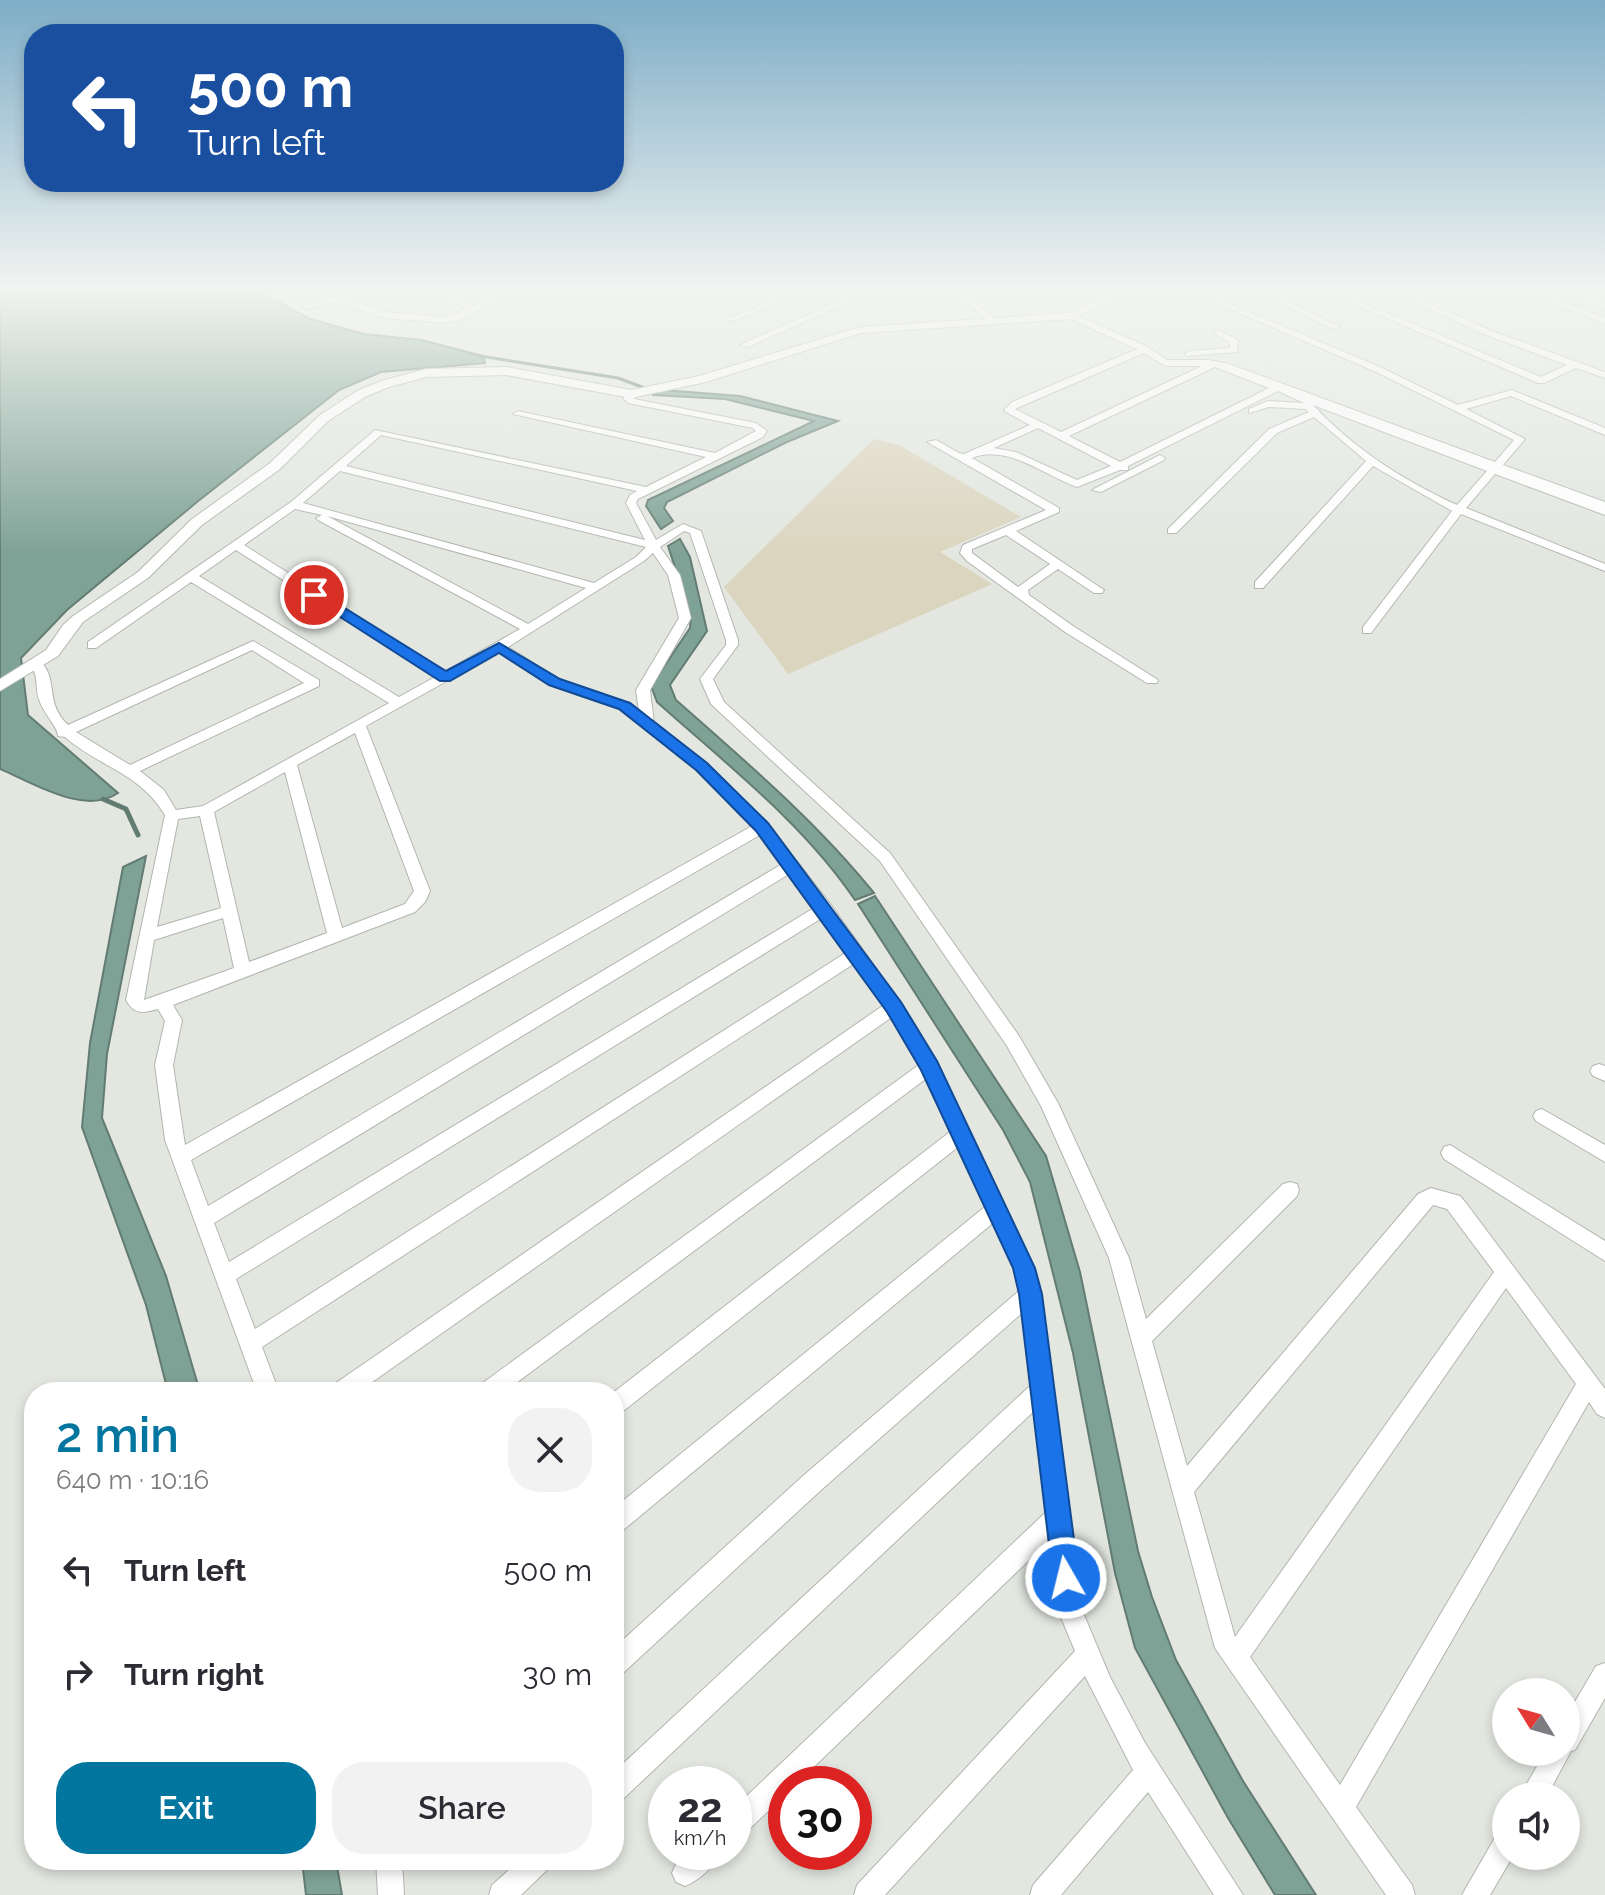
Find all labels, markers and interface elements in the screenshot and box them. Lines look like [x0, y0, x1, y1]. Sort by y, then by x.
text: 500 m [188, 54, 353, 120]
icon: left [56, 56, 160, 160]
text: Turn left [188, 121, 326, 163]
pin [280, 561, 348, 629]
icon: arrive [292, 573, 336, 617]
text: 2 min [56, 1407, 179, 1463]
button: close [508, 1408, 592, 1492]
text: 640 m · 10:16 [56, 1465, 209, 1495]
position arrow [1024, 1536, 1108, 1620]
icon: left [56, 1548, 100, 1592]
text: Turn left [124, 1553, 246, 1588]
text: 500 m [504, 1553, 592, 1588]
icon: right [56, 1652, 100, 1696]
text: Turn right [124, 1657, 264, 1692]
text: 30 m [522, 1657, 592, 1692]
north arrow [1492, 1678, 1580, 1766]
map controls [1492, 1678, 1580, 1870]
button: Exit [56, 1762, 316, 1854]
button: Share [332, 1762, 592, 1854]
speed limit sign: 30 [768, 1766, 872, 1870]
button: sound [1492, 1782, 1580, 1870]
text: 22 [677, 1784, 723, 1831]
text: km/h [674, 1826, 726, 1850]

